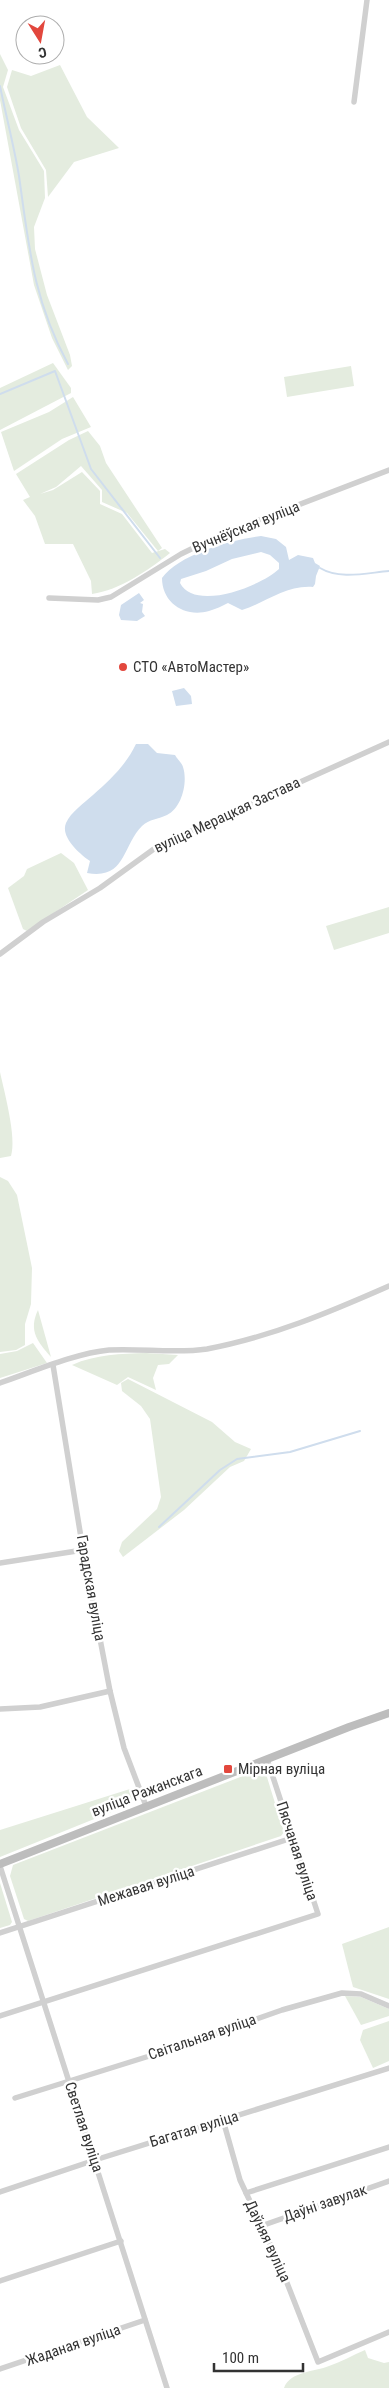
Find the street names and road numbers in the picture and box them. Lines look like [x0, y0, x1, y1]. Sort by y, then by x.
street label: Вучнёўская вуліца [190, 497, 302, 557]
street label: вуліца Мерацкая Застава [151, 773, 303, 857]
street label: Гарадская вуліца [73, 1534, 109, 1642]
street label: вуліца Ражанскага [89, 1762, 205, 1820]
street label: Пясчаная вуліца [273, 1799, 321, 1903]
street label: Межавая вуліца [95, 1862, 197, 1910]
street label: Світальная вуліца [146, 2010, 258, 2064]
street label: Светлая вуліца [61, 2080, 107, 2174]
street label: Багатая вуліца [147, 2107, 241, 2151]
street label: Даўні завулак [281, 2180, 369, 2226]
street label: Даўняя вуліца [241, 2197, 295, 2285]
street label: Жаданая вуліца [23, 2320, 123, 2370]

